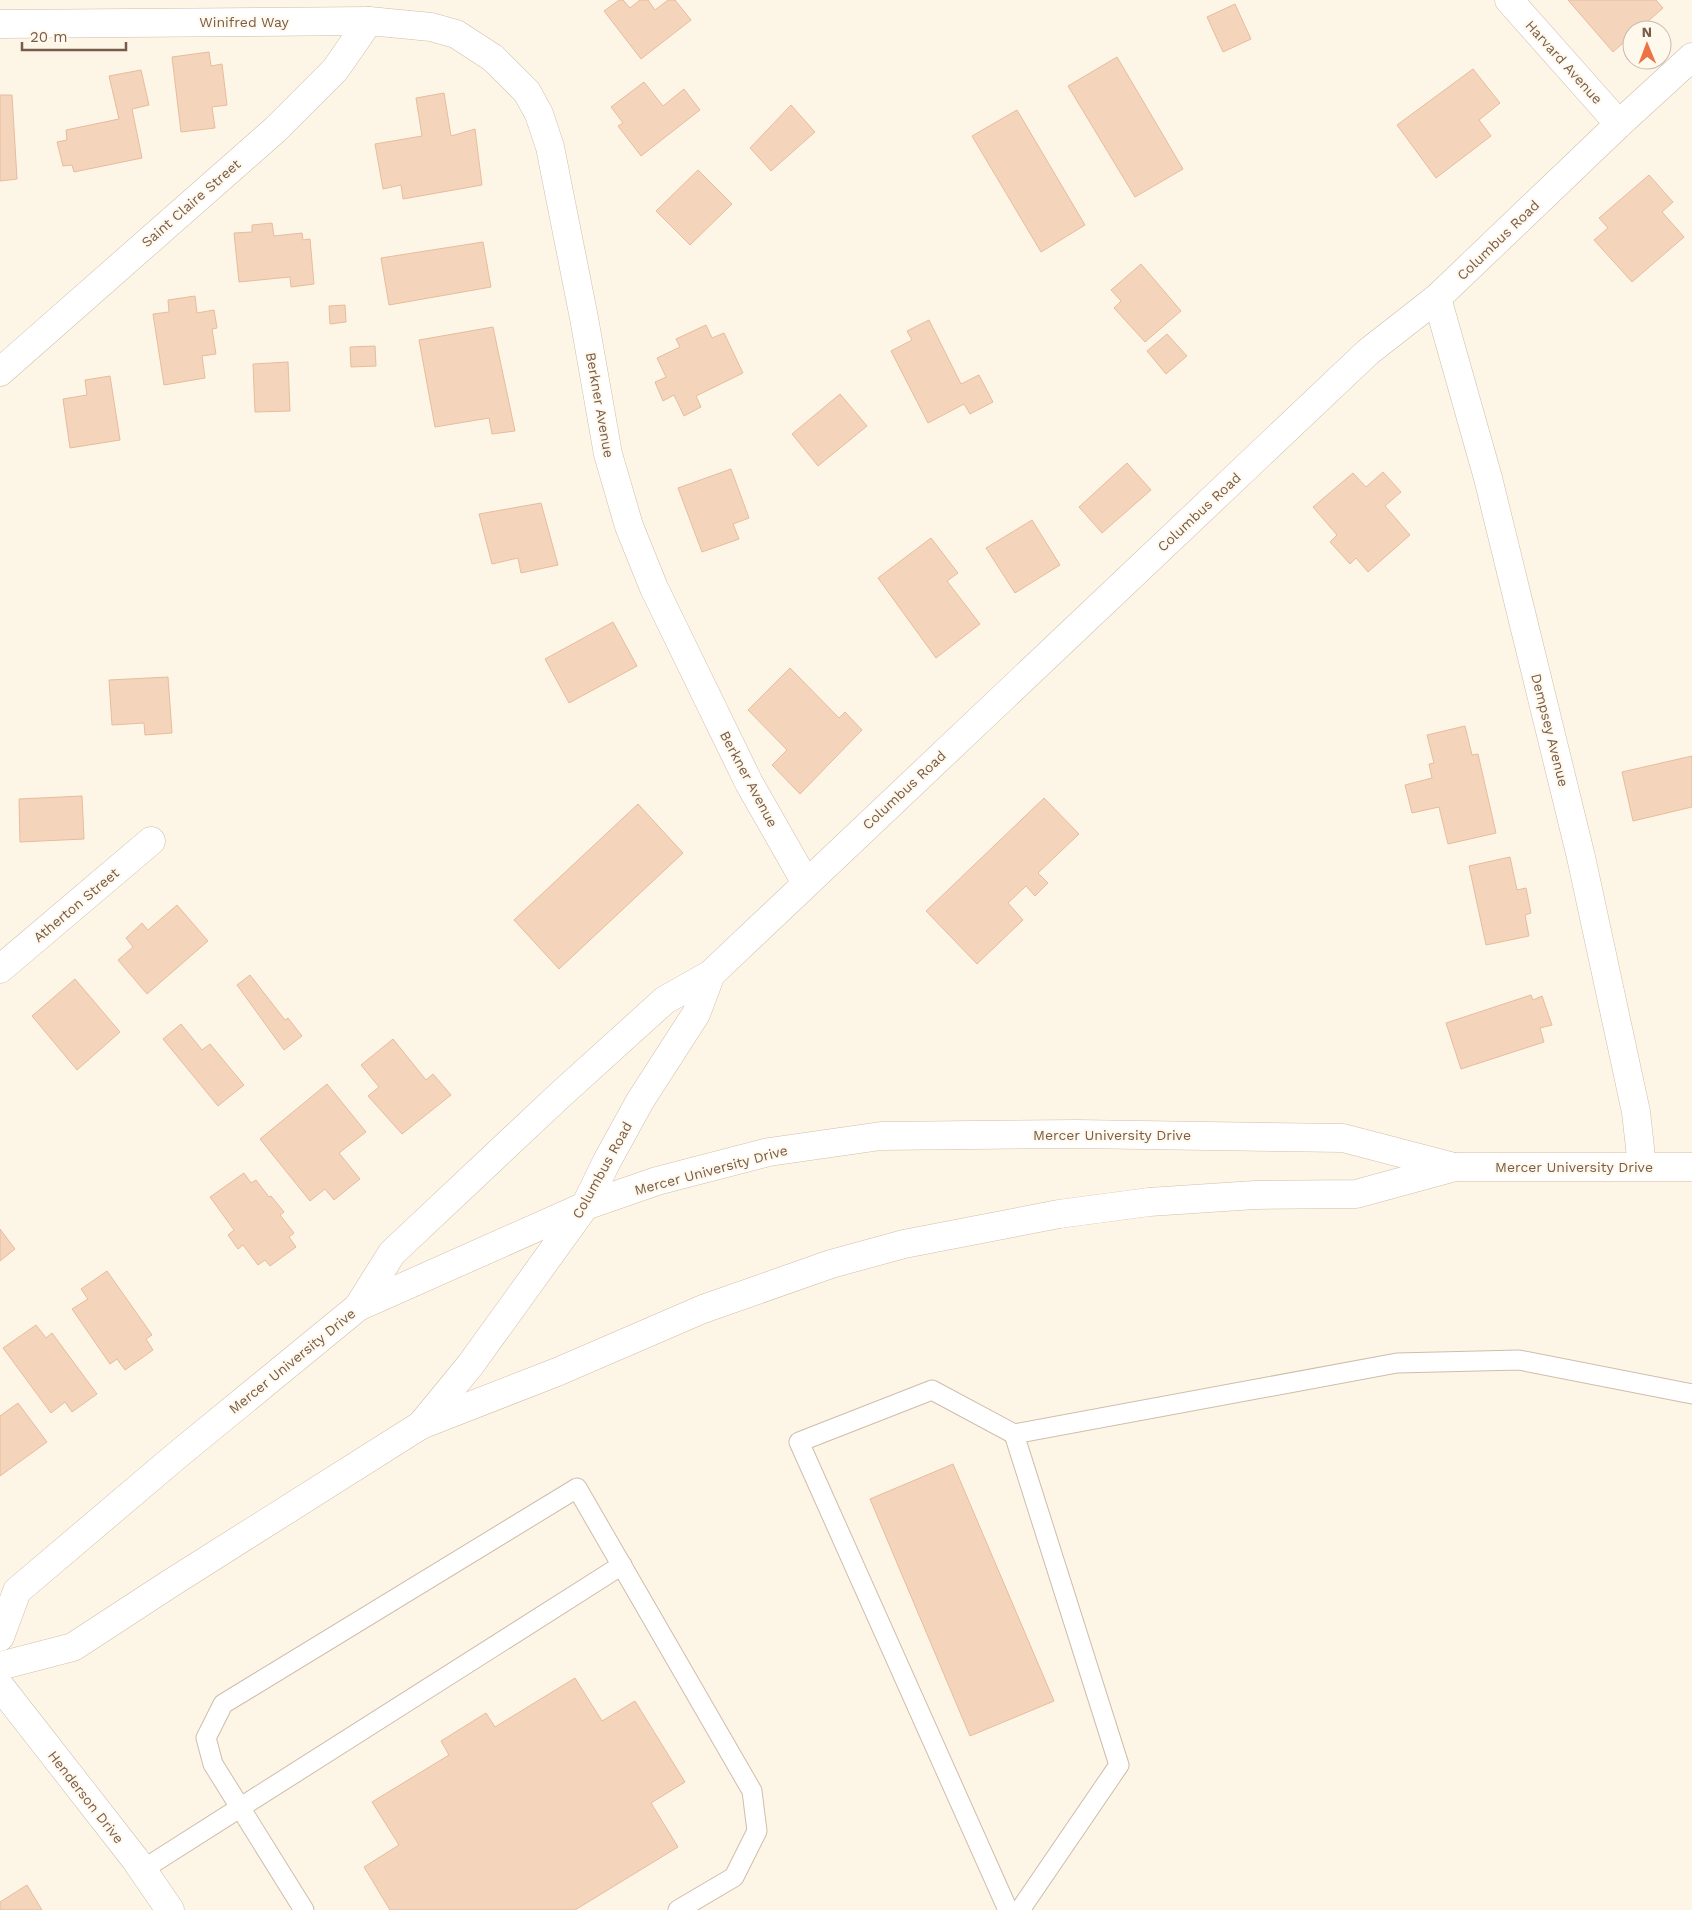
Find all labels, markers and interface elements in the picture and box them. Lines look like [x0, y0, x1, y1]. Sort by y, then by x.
street label: Winifred Way [199, 14, 290, 30]
street label: Harvard Avenue [1522, 17, 1606, 107]
scale bar [22, 20, 126, 52]
north arrow [1622, 20, 1672, 70]
text: N [1641, 24, 1652, 40]
text: 20 m [30, 28, 68, 46]
street label: Saint Claire Street [138, 156, 244, 250]
street label: Columbus Road [1454, 197, 1542, 283]
street label: Berkner Avenue [583, 351, 617, 459]
street label: Columbus Road [1154, 469, 1244, 555]
street label: Dempsey Avenue [1528, 672, 1572, 788]
street label: Berkner Avenue [717, 728, 781, 830]
street label: Columbus Road [859, 747, 949, 833]
street label: Atherton Street [30, 865, 122, 945]
street label: Columbus Road [569, 1119, 635, 1221]
street label: Mercer University Drive [1033, 1127, 1191, 1143]
street label: Mercer University Drive [633, 1142, 789, 1198]
street label: Mercer University Drive [1495, 1159, 1653, 1175]
street label: Mercer University Drive [226, 1305, 358, 1417]
street label: Henderson Drive [45, 1747, 127, 1847]

